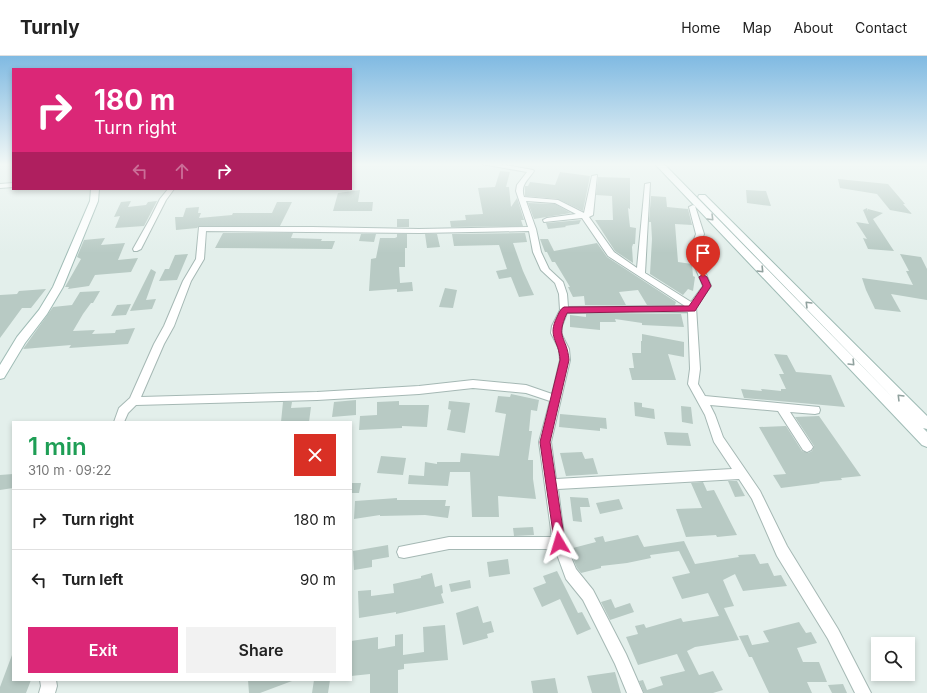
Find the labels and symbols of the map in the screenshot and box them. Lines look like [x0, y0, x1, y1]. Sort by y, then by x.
one-way arrow [706, 213, 714, 221]
pin [686, 236, 720, 277]
one-way arrow [756, 265, 764, 273]
one-way arrow [805, 301, 813, 309]
one-way arrow [847, 358, 855, 366]
one-way arrow [897, 394, 904, 402]
position arrow [538, 522, 580, 564]

